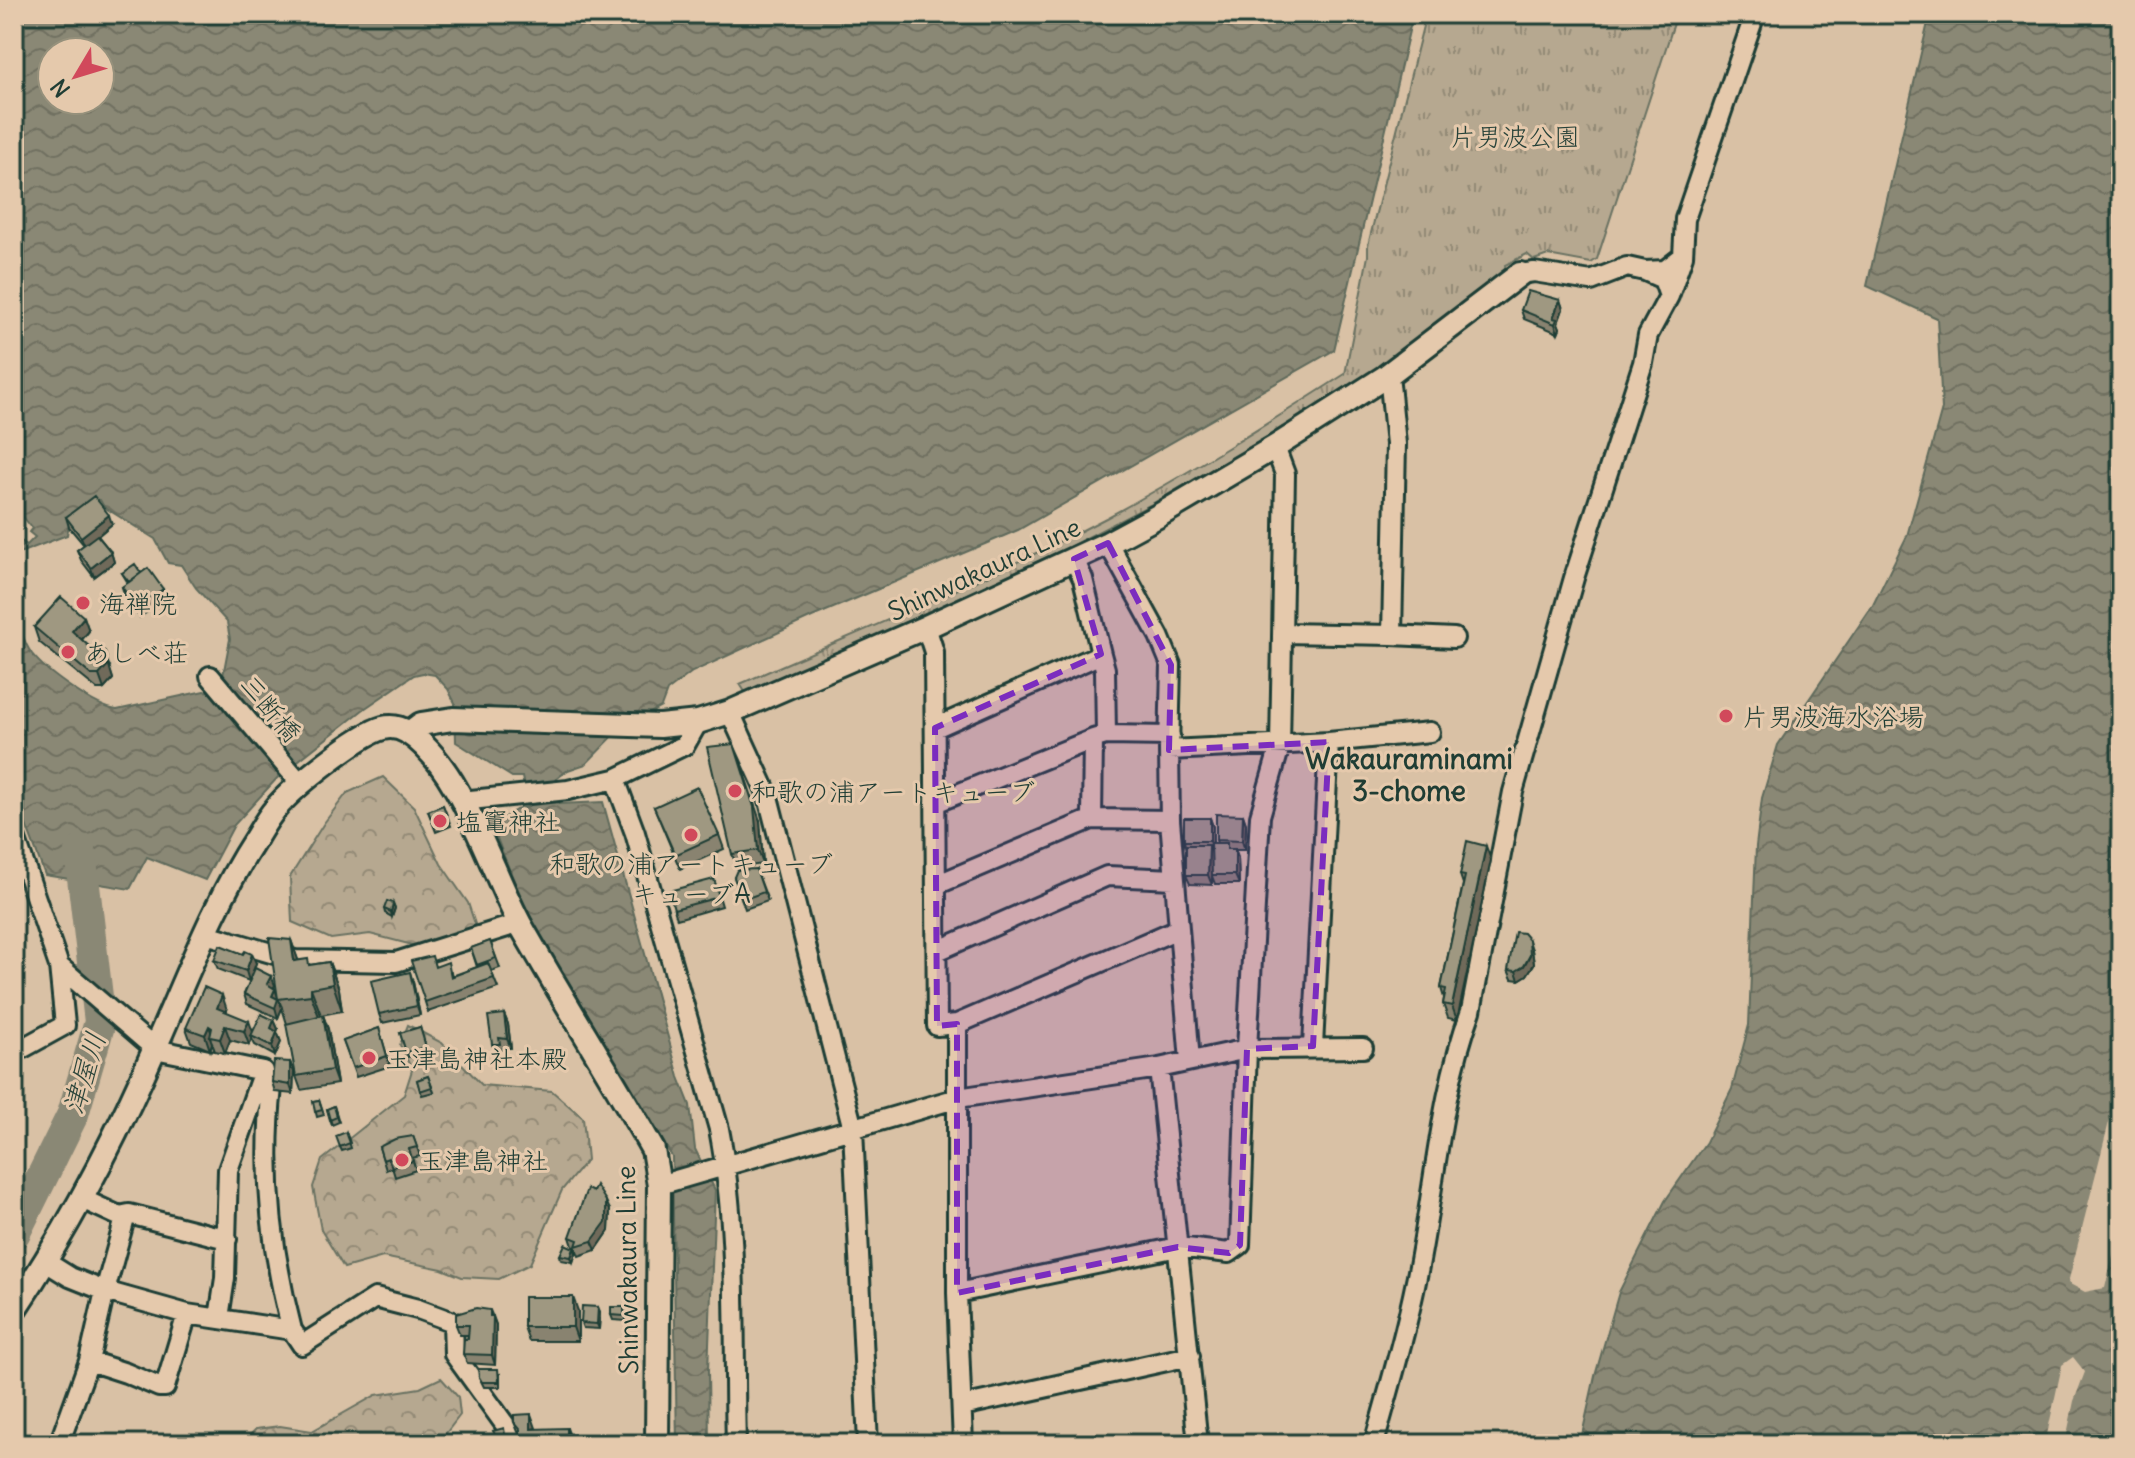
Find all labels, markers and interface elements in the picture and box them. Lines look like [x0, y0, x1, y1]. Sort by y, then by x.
north arrow [36, 36, 116, 116]
text: N [45, 74, 76, 103]
park label: 片男波公園 [1450, 120, 1580, 153]
street label: Shinwakaura Line [882, 510, 1086, 628]
place label: 海禅院 [99, 587, 177, 620]
marker: 海禅院 [74, 594, 92, 612]
place label: あしべ荘 [84, 636, 188, 669]
marker: あしべ荘 [59, 643, 77, 661]
street label: 三断橋 [233, 668, 309, 748]
place label: 片男波海水浴場 [1742, 700, 1924, 733]
marker: 片男波海水浴場 [1717, 707, 1735, 725]
district label: Wakauraminami 3-chome [1305, 741, 1513, 809]
place label: 和歌の浦アートキューブ [751, 775, 1035, 808]
marker: 和歌の浦アートキューブ [726, 782, 744, 800]
place label: 塩竃神社 [456, 805, 560, 838]
marker: 塩竃神社 [431, 812, 449, 830]
marker: 和歌の浦アートキューブ キューブA [682, 826, 700, 844]
place label: 和歌の浦アートキューブ キューブA [549, 847, 833, 910]
water label: 津屋川 [55, 1028, 113, 1118]
place label: 玉津島神社本殿 [385, 1042, 567, 1075]
marker: 玉津島神社本殿 [360, 1049, 378, 1067]
place label: 玉津島神社 [418, 1144, 548, 1177]
marker: 玉津島神社 [393, 1151, 411, 1169]
street label: Shinwakaura Line [609, 1165, 645, 1375]

